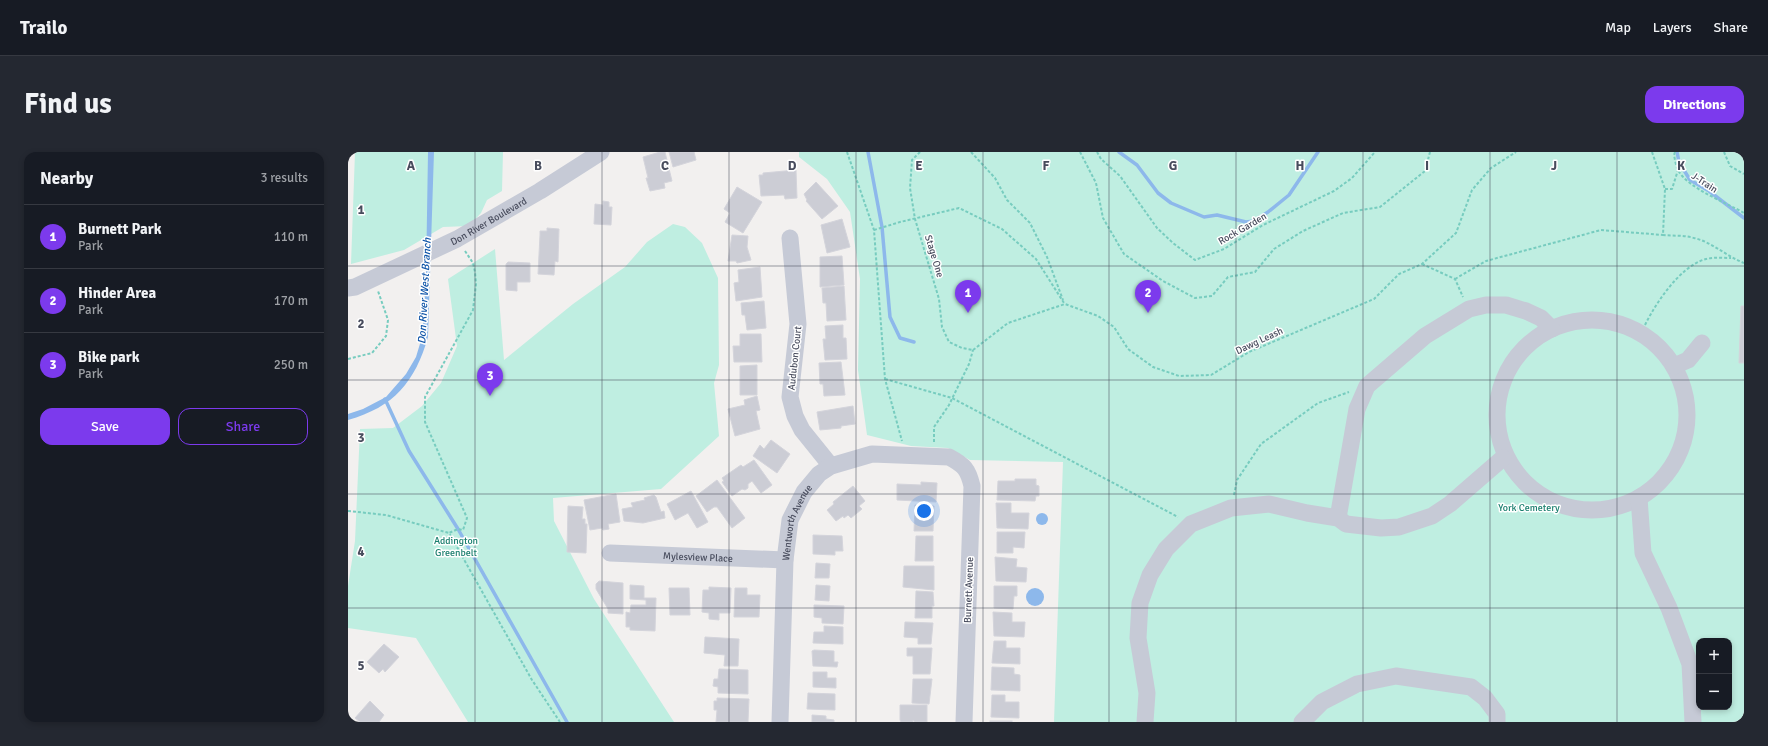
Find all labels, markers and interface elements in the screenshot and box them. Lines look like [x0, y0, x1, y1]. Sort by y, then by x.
text: Trailo [20, 16, 67, 40]
text: Map [1605, 19, 1631, 36]
text: Layers [1653, 19, 1692, 36]
text: Share [1714, 19, 1748, 36]
button: Directions [1645, 86, 1744, 123]
text: Find us [24, 87, 112, 121]
text: A [407, 158, 416, 174]
text: B [534, 158, 542, 174]
text: C [661, 158, 669, 174]
text: D [788, 158, 797, 174]
text: E [915, 158, 923, 174]
text: F [1043, 158, 1050, 174]
text: G [1169, 158, 1177, 174]
text: H [1296, 158, 1304, 174]
text: I [1425, 158, 1429, 174]
text: J [1551, 158, 1557, 174]
text: K [1677, 158, 1685, 174]
text: Nearby [40, 168, 93, 189]
text: 3 results [260, 170, 308, 186]
street label: J-Train [1689, 170, 1720, 196]
street label: Don River Boulevard [449, 195, 529, 248]
text: 1 [357, 202, 365, 218]
street label: Rock Garden [1216, 210, 1269, 248]
text: Burnett Park [78, 220, 162, 238]
text: 1 [49, 229, 57, 245]
text: 110 m [274, 229, 308, 245]
street label: Stage One [922, 234, 946, 279]
water label: Don River West Branch [415, 237, 434, 344]
text: Park [78, 238, 103, 254]
pin: 1 [955, 280, 981, 313]
pin: 2 [1135, 280, 1161, 313]
text: Hinder Area [78, 284, 156, 302]
text: 2 [49, 293, 57, 309]
text: 170 m [274, 293, 308, 309]
text: Park [78, 302, 103, 318]
text: 2 [357, 316, 365, 332]
street label: Audubon Court [786, 325, 804, 391]
street label: Dawg Leash [1234, 325, 1285, 357]
text: Bike park [78, 348, 140, 366]
text: 3 [49, 357, 57, 373]
text: 250 m [274, 357, 308, 373]
pin: 3 [477, 363, 503, 396]
text: Park [78, 366, 103, 382]
button: Save [40, 408, 170, 445]
button: Share [178, 408, 308, 445]
text: 3 [357, 430, 365, 446]
street label: Wentworth Avenue [780, 482, 815, 561]
your location [914, 501, 934, 521]
park label: York Cemetery [1498, 502, 1560, 514]
park label: Addington Greenbelt [434, 535, 478, 559]
text: 4 [357, 544, 365, 560]
street label: Mylesview Place [663, 550, 733, 565]
street label: Burnett Avenue [962, 557, 976, 623]
map controls [1696, 638, 1732, 710]
button: + [1696, 638, 1732, 674]
text: 5 [357, 658, 365, 674]
button: − [1696, 674, 1732, 710]

